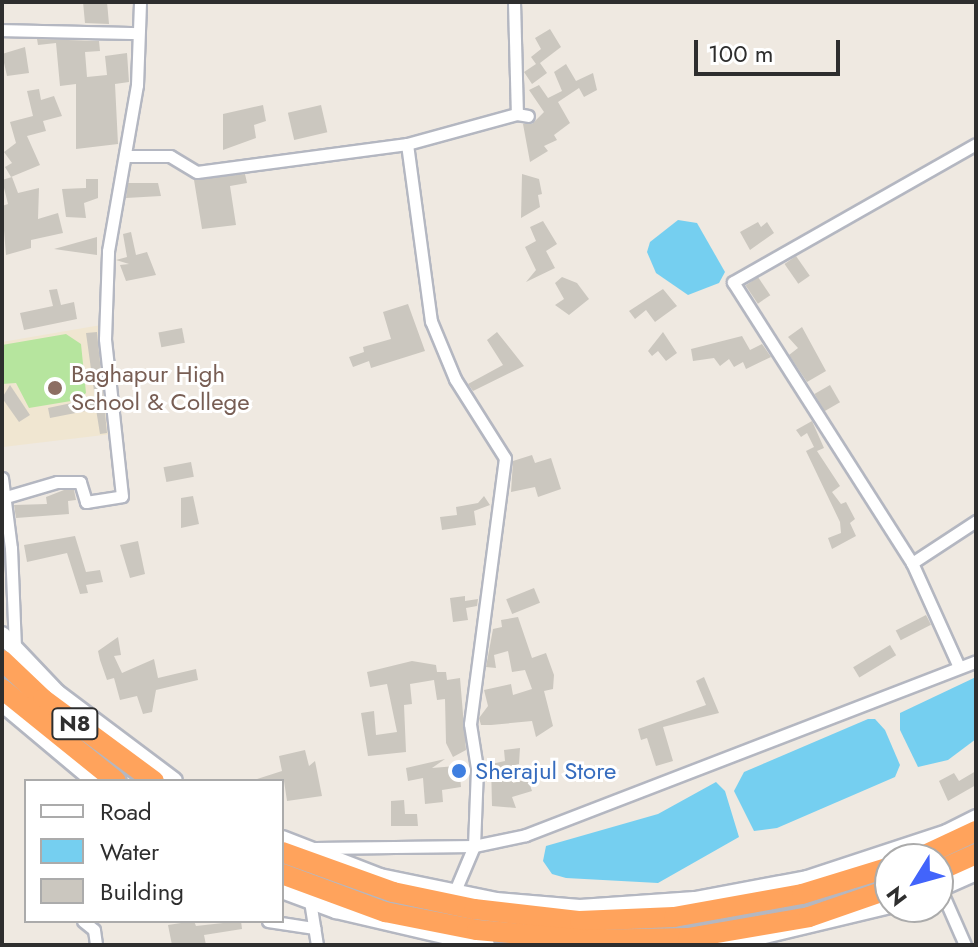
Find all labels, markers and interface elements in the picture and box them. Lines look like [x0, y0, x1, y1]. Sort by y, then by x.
scale bar [698, 24, 844, 74]
text: 100 m [708, 36, 774, 71]
place label: Baghapur High School & College [71, 360, 250, 416]
marker: Baghapur High School & College [46, 379, 64, 397]
road number: N8 [51, 706, 99, 742]
place label: Sherajul Store [475, 757, 616, 785]
marker: Sherajul Store [450, 762, 468, 780]
legend [24, 779, 284, 923]
text: Road [100, 794, 152, 829]
text: Water [100, 834, 159, 869]
north arrow [874, 843, 954, 923]
text: Building [100, 874, 184, 909]
text: N [878, 880, 914, 913]

